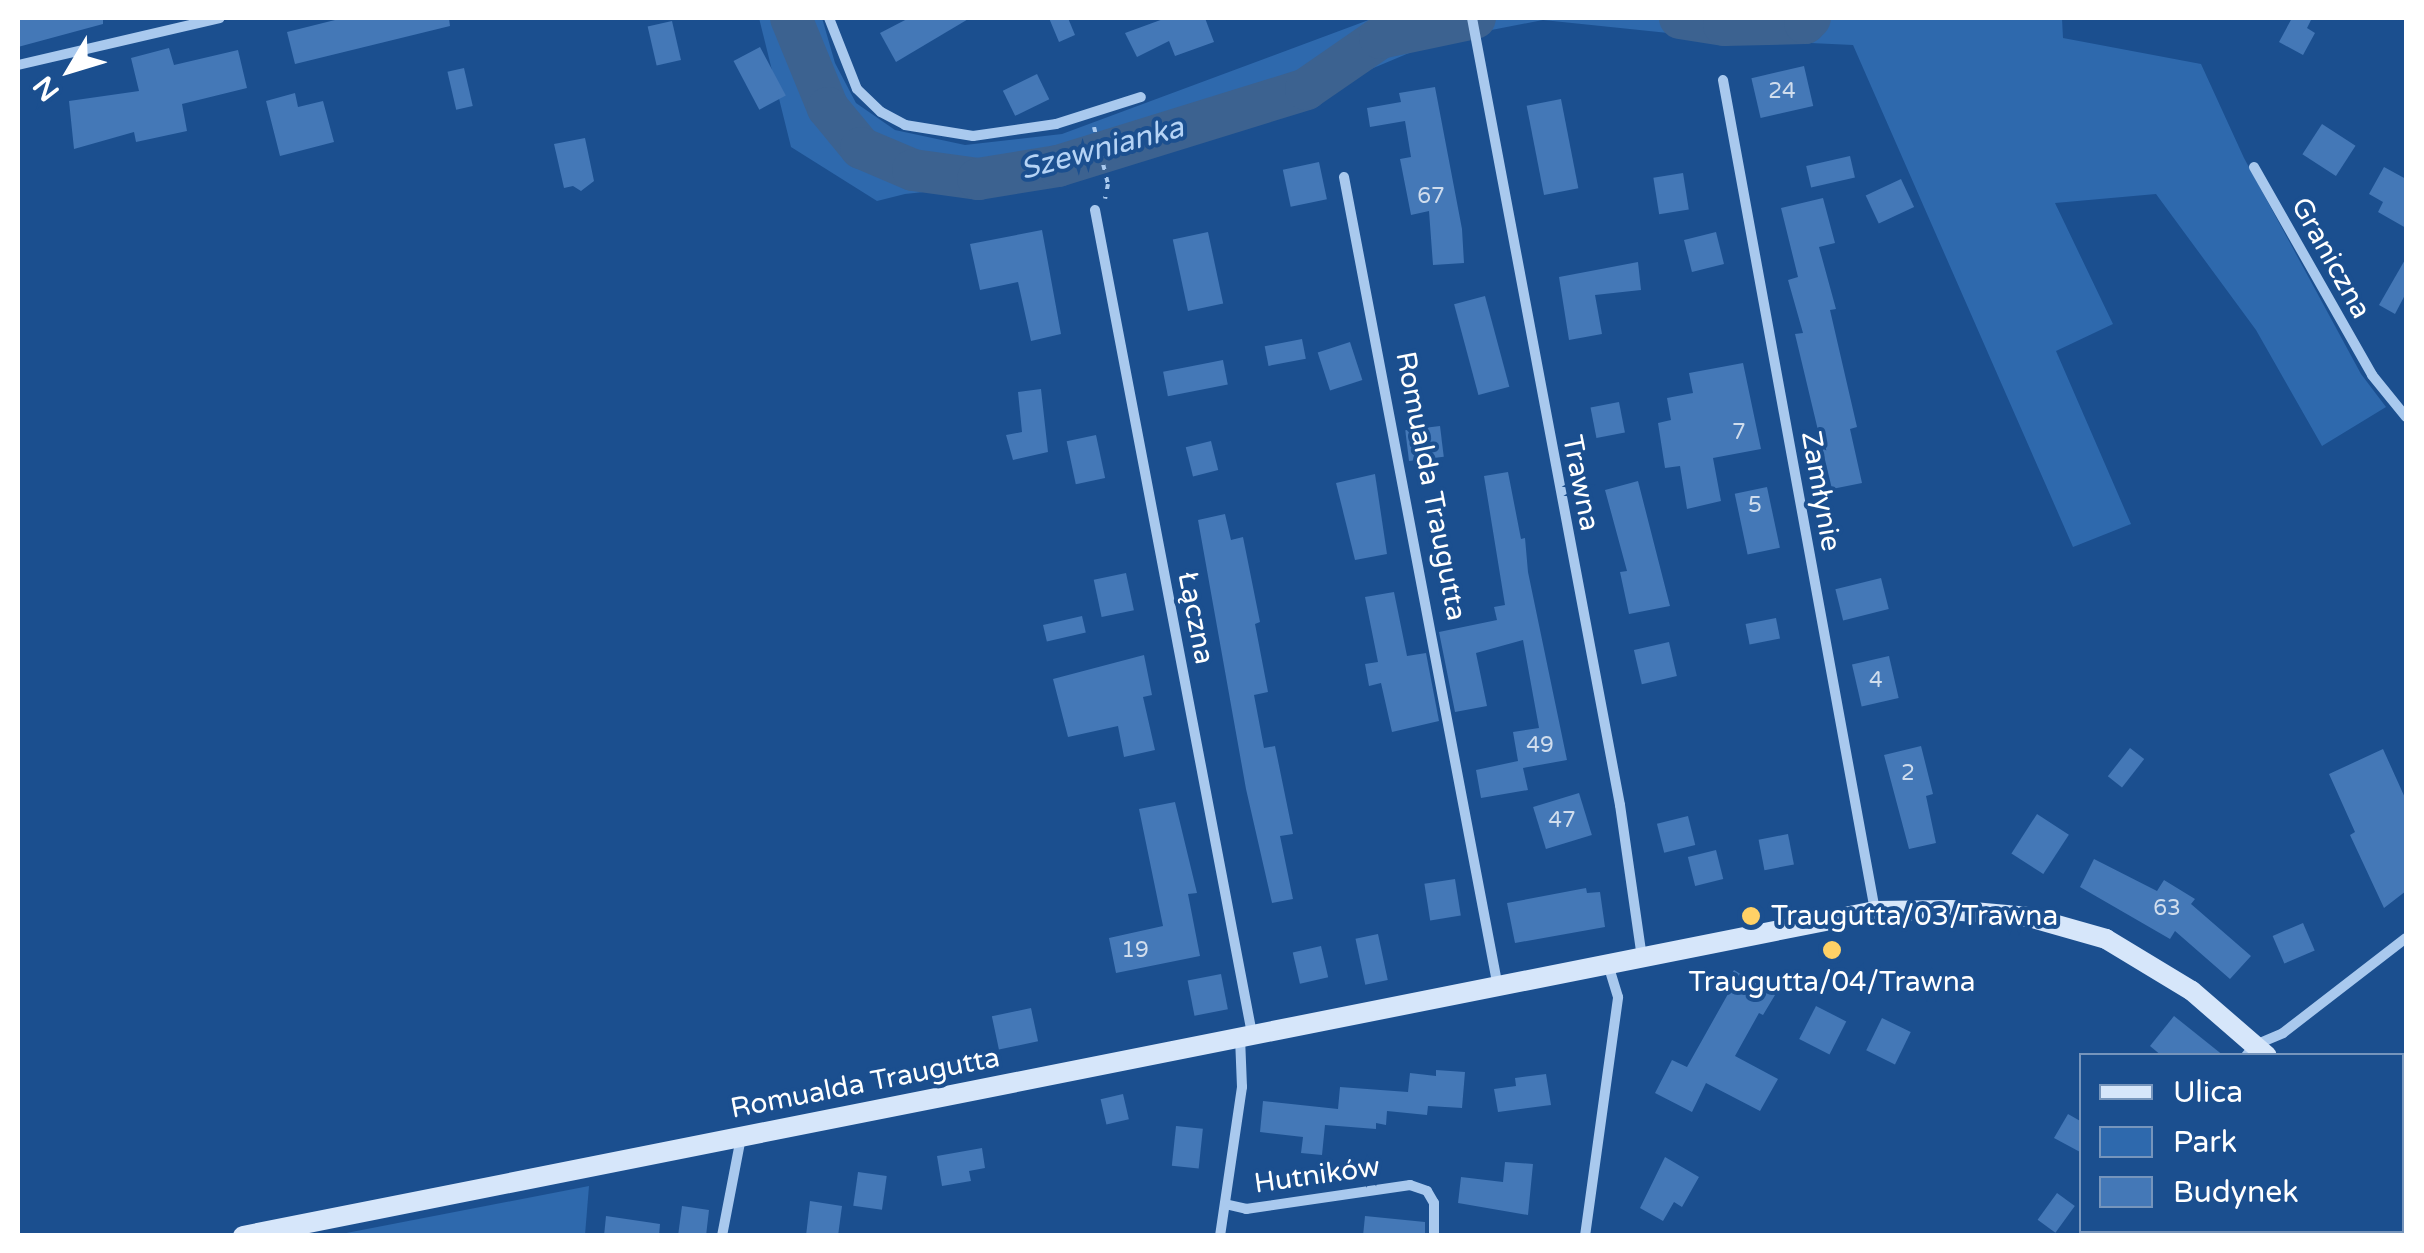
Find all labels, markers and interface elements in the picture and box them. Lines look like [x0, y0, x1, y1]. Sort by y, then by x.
north arrow [20, 20, 120, 120]
text: N [26, 69, 67, 108]
house number: 24 [1768, 79, 1796, 105]
water label: Szewnianka [1016, 110, 1188, 188]
house number: 67 [1417, 184, 1445, 210]
street label: Graniczna [2284, 192, 2378, 324]
street label: Romualda Traugutta [1388, 349, 1474, 623]
house number: 7 [1732, 420, 1746, 446]
street label: Zamłynie [1794, 428, 1848, 554]
street label: Trawna [1555, 432, 1607, 534]
house number: 5 [1748, 493, 1762, 519]
street label: Łączna [1171, 569, 1221, 667]
house number: 4 [1869, 668, 1883, 694]
house number: 49 [1526, 733, 1554, 759]
house number: 2 [1901, 761, 1915, 787]
house number: 47 [1548, 808, 1576, 834]
house number: 63 [2153, 896, 2181, 922]
place label: Traugutta/03/Trawna [1771, 899, 2058, 933]
marker: Traugutta/03/Trawna [1740, 905, 1762, 927]
house number: 19 [1121, 938, 1149, 964]
marker: Traugutta/04/Trawna [1821, 939, 1843, 961]
place label: Traugutta/04/Trawna [1688, 965, 1976, 999]
street label: Romualda Traugutta [728, 1040, 1002, 1126]
legend [2079, 1053, 2404, 1233]
text: Ulica [2173, 1074, 2243, 1111]
text: Park [2173, 1124, 2237, 1161]
street label: Hutników [1252, 1150, 1382, 1200]
text: Budynek [2173, 1174, 2299, 1211]

